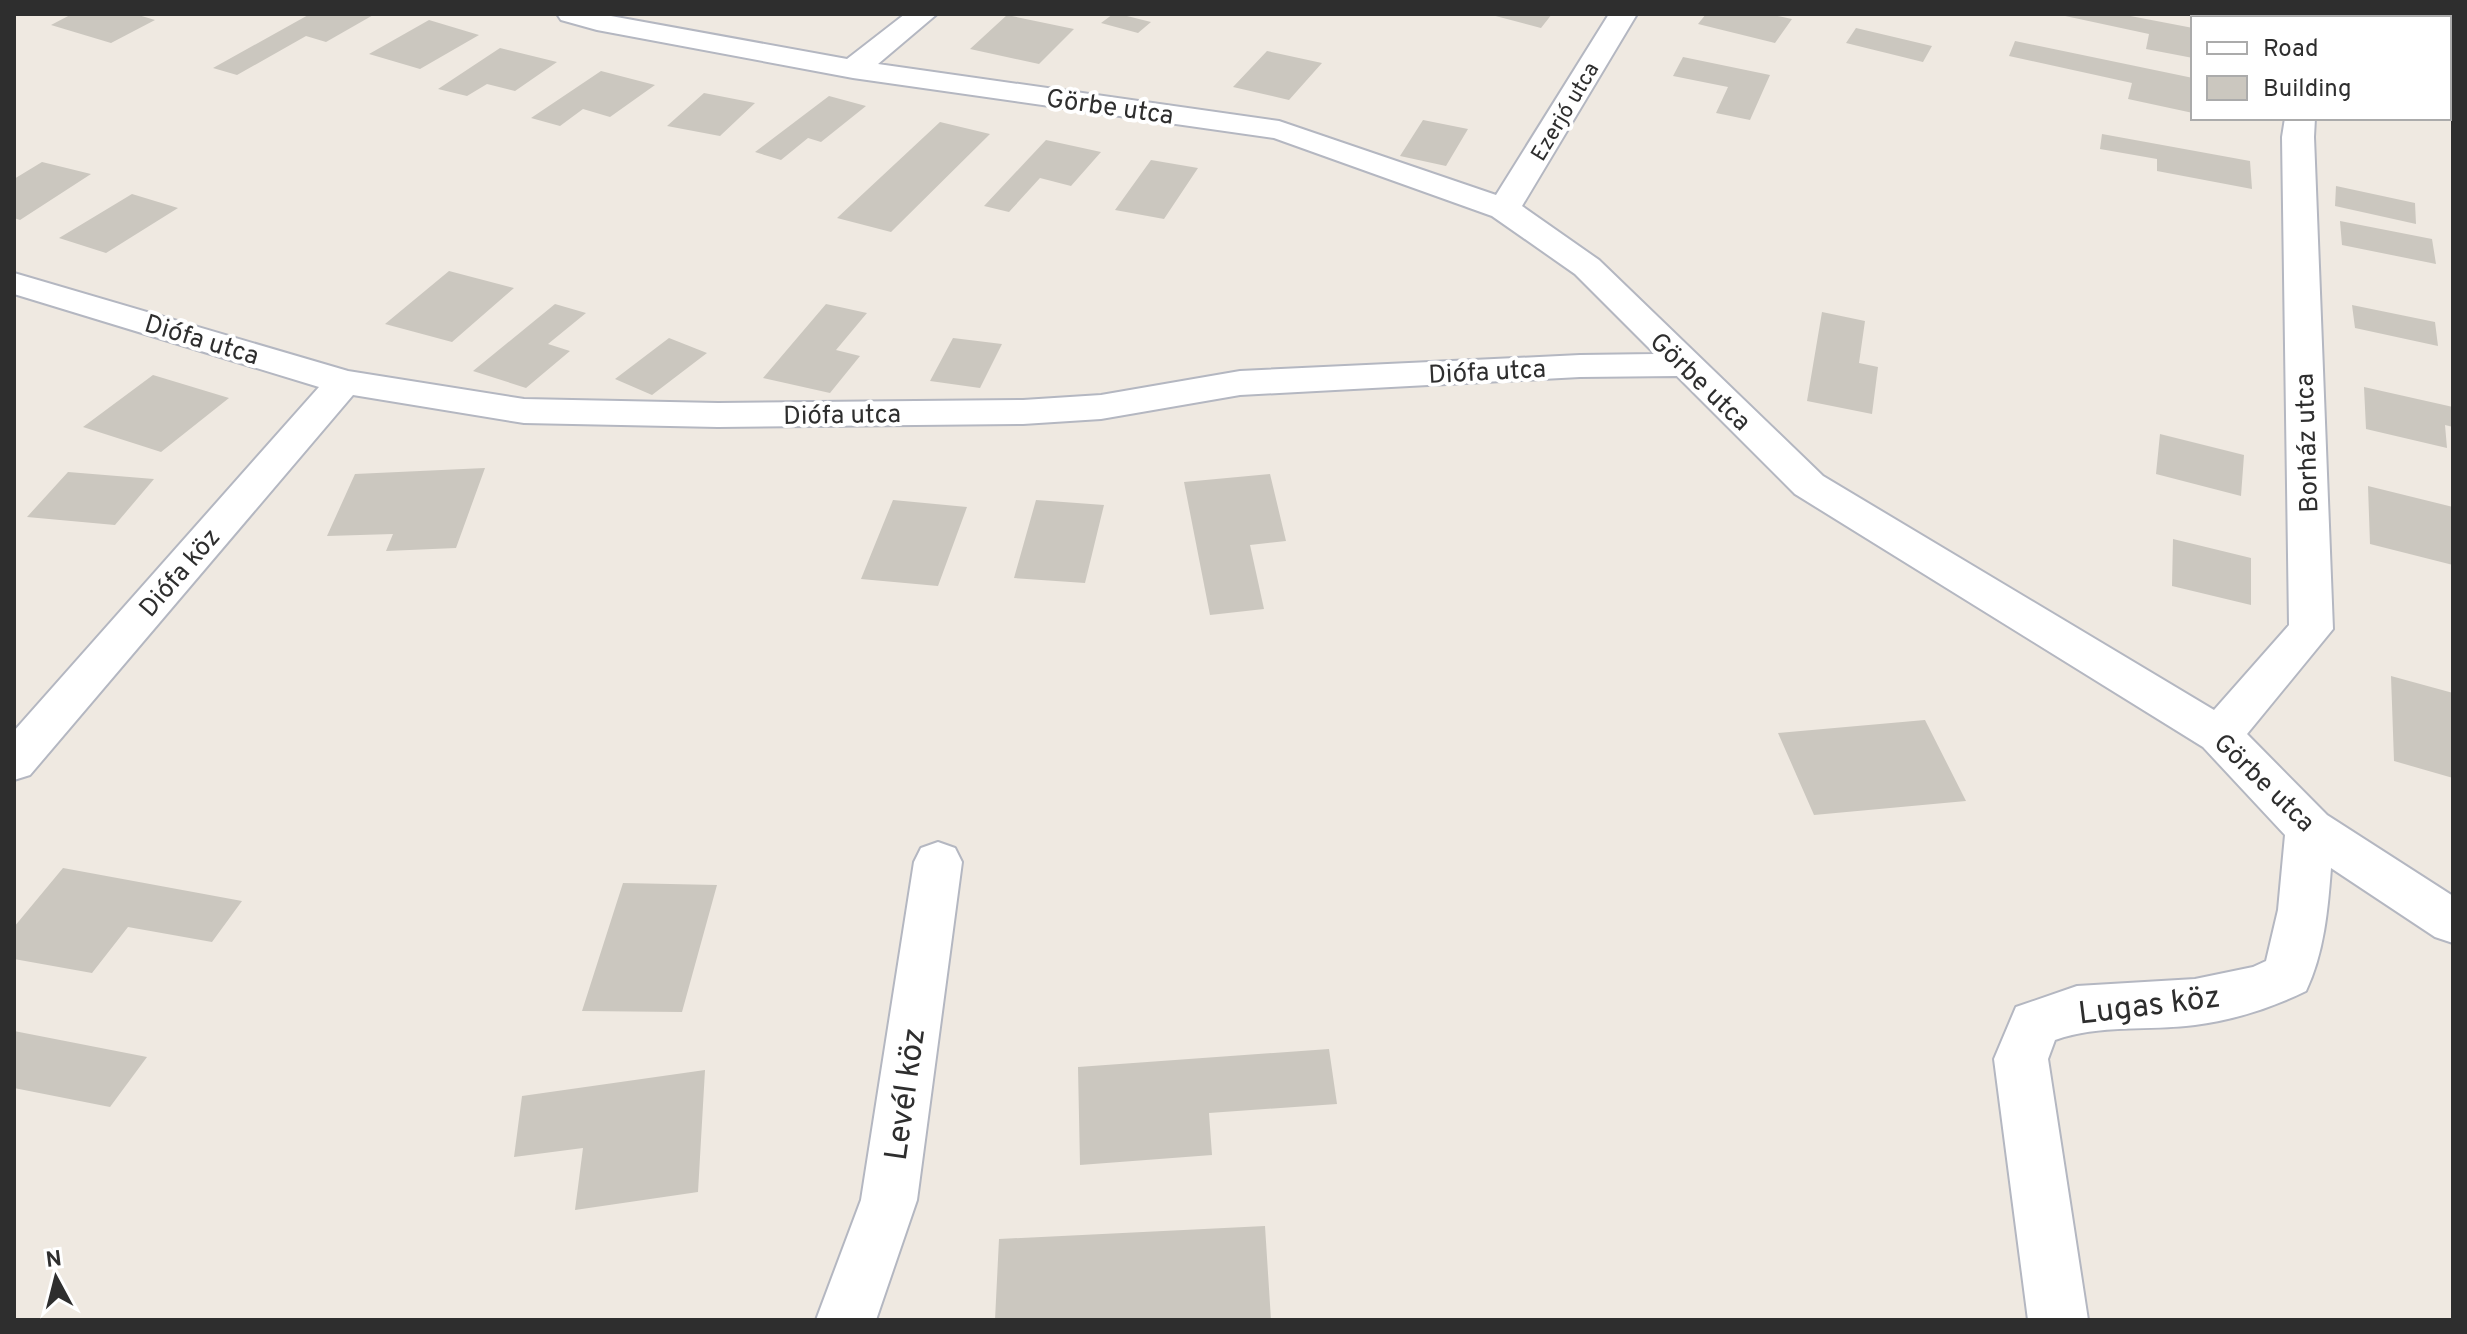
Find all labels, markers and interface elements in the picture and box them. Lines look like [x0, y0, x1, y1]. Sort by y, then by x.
legend [2191, 16, 2451, 120]
text: Road [2263, 35, 2319, 65]
street label: Ezerjó utca [1526, 58, 1606, 167]
text: Building [2263, 75, 2352, 105]
street label: Görbe utca [1044, 83, 1176, 134]
street label: Diófa utca [140, 308, 262, 374]
street label: Görbe utca [1642, 326, 1757, 439]
street label: Diófa utca [1427, 354, 1547, 393]
street label: Borház utca [2290, 372, 2327, 513]
street label: Diófa utca [783, 399, 901, 434]
street label: Diófa köz [133, 522, 229, 625]
street label: Görbe utca [2206, 727, 2321, 840]
street label: Lugas köz [2076, 978, 2223, 1036]
street label: Levél köz [878, 1026, 936, 1163]
north arrow [16, 1238, 96, 1318]
text: N [44, 1246, 63, 1275]

